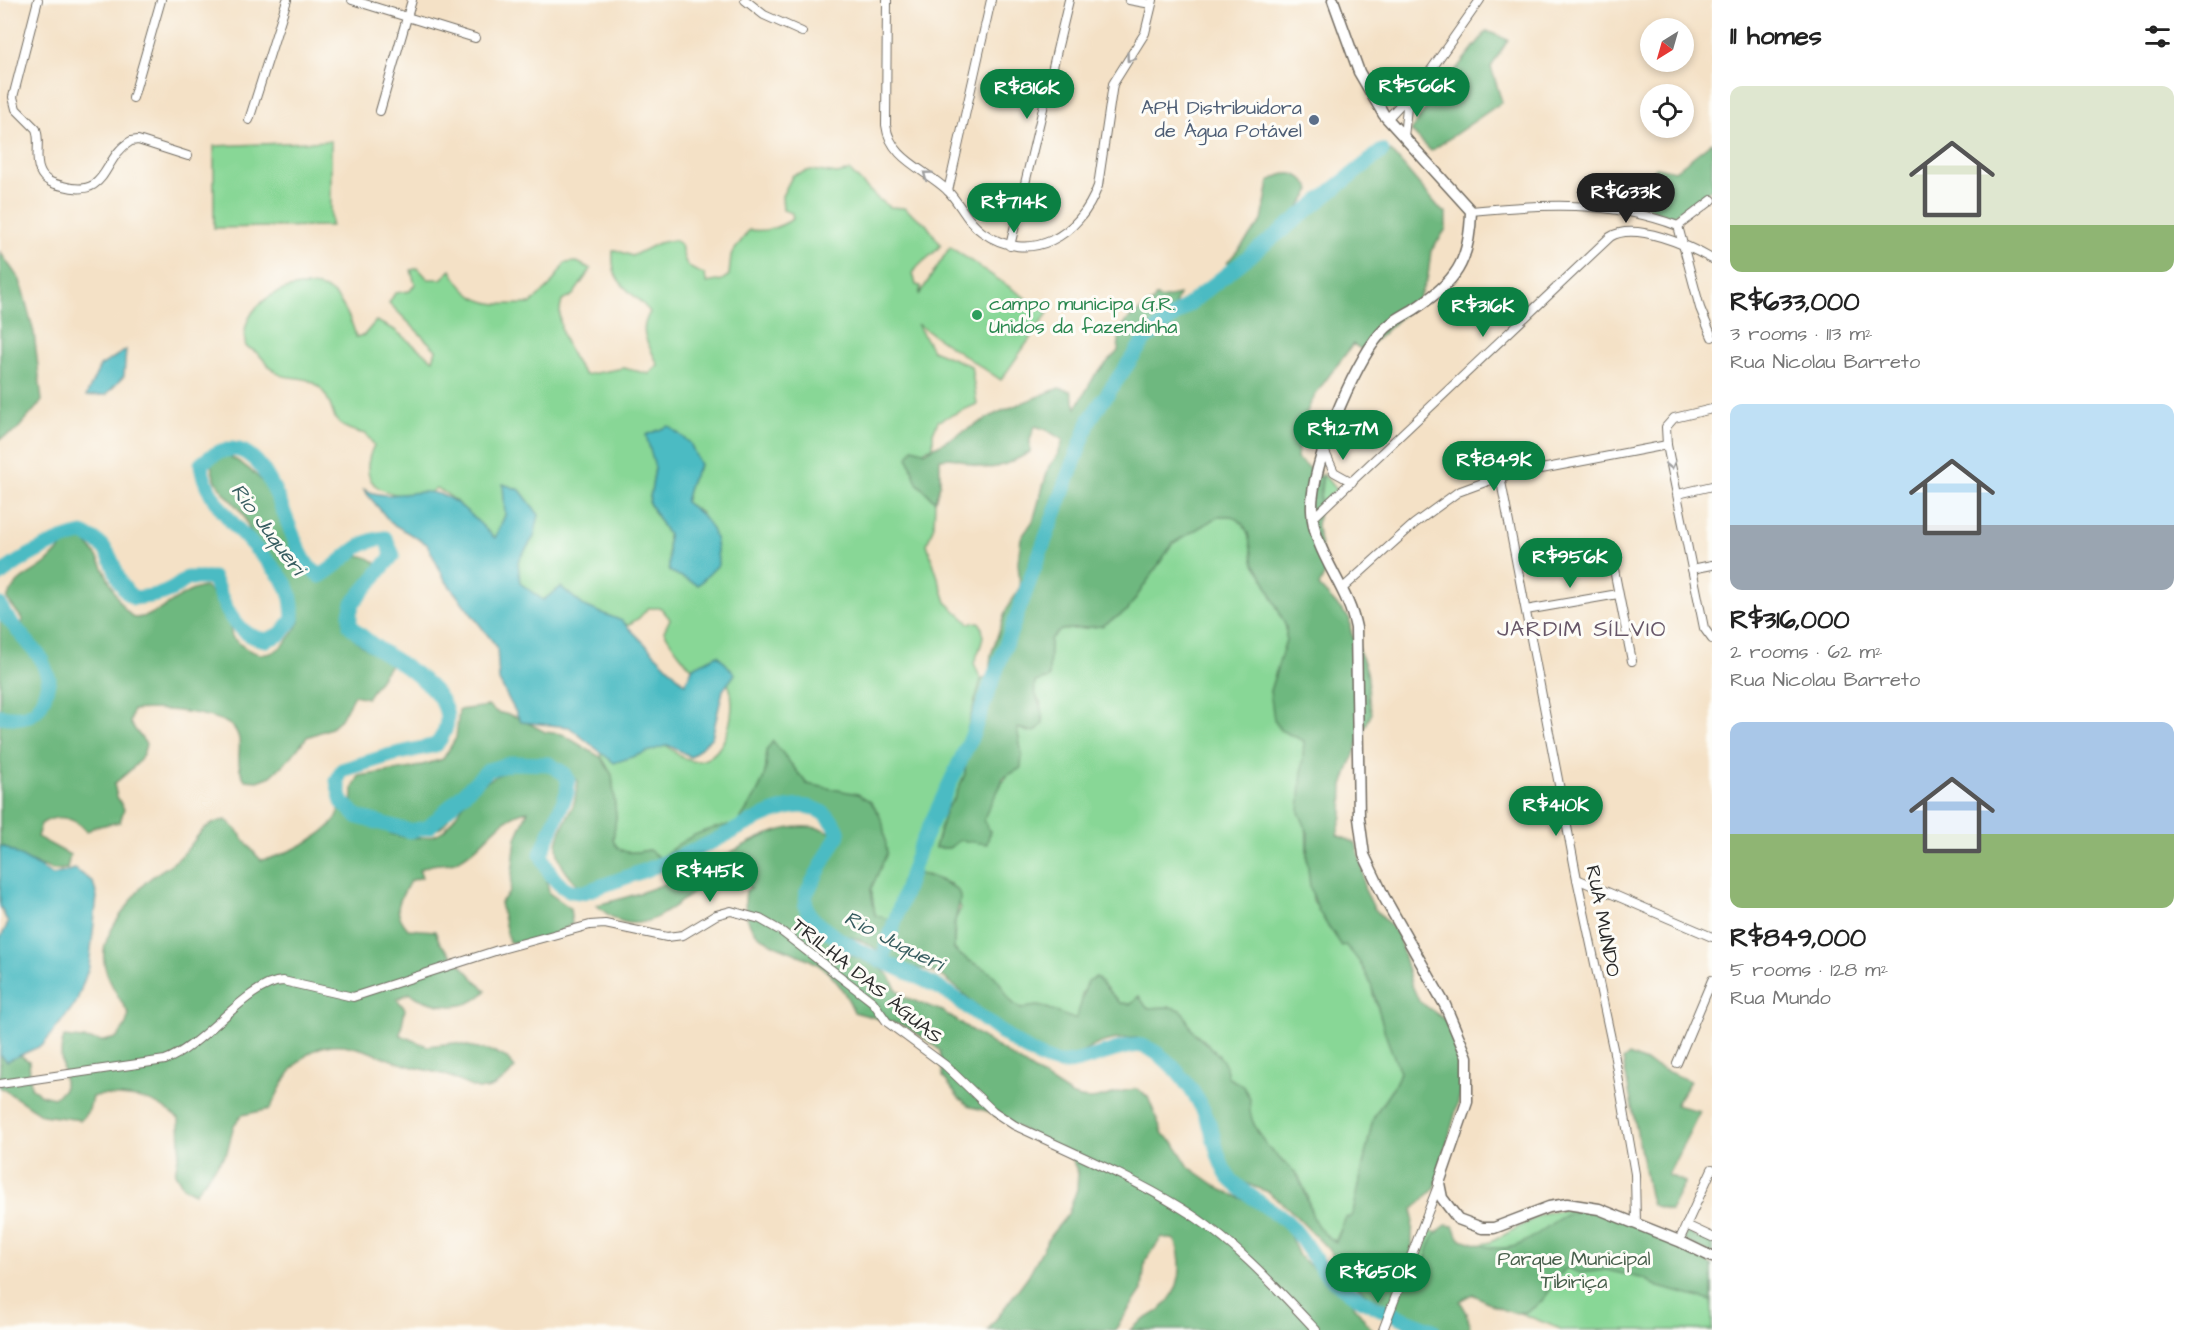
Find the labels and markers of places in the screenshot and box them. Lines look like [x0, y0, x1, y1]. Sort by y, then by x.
pin: R$566K [1368, 67, 1466, 118]
pin: R$816K [978, 69, 1076, 120]
place label: APH Distribuidora de Água Potável [1141, 94, 1302, 146]
marker: APH Distribuidora de Água Potável [1307, 113, 1321, 127]
pin: R$633K [1577, 173, 1675, 224]
pin: R$714K [965, 183, 1063, 234]
pin: R$316K [1434, 287, 1532, 338]
place label: campo municipa G.R. Unidos da fazendinha [989, 290, 1177, 341]
marker: campo municipa G.R. Unidos da fazendinha [970, 308, 984, 322]
pin: R$1.27M [1288, 410, 1398, 461]
pin: R$849K [1445, 441, 1543, 492]
pin: R$956K [1521, 538, 1619, 589]
pin: R$410K [1507, 786, 1605, 837]
pin: R$415K [661, 852, 759, 903]
pin: R$650K [1329, 1253, 1427, 1304]

